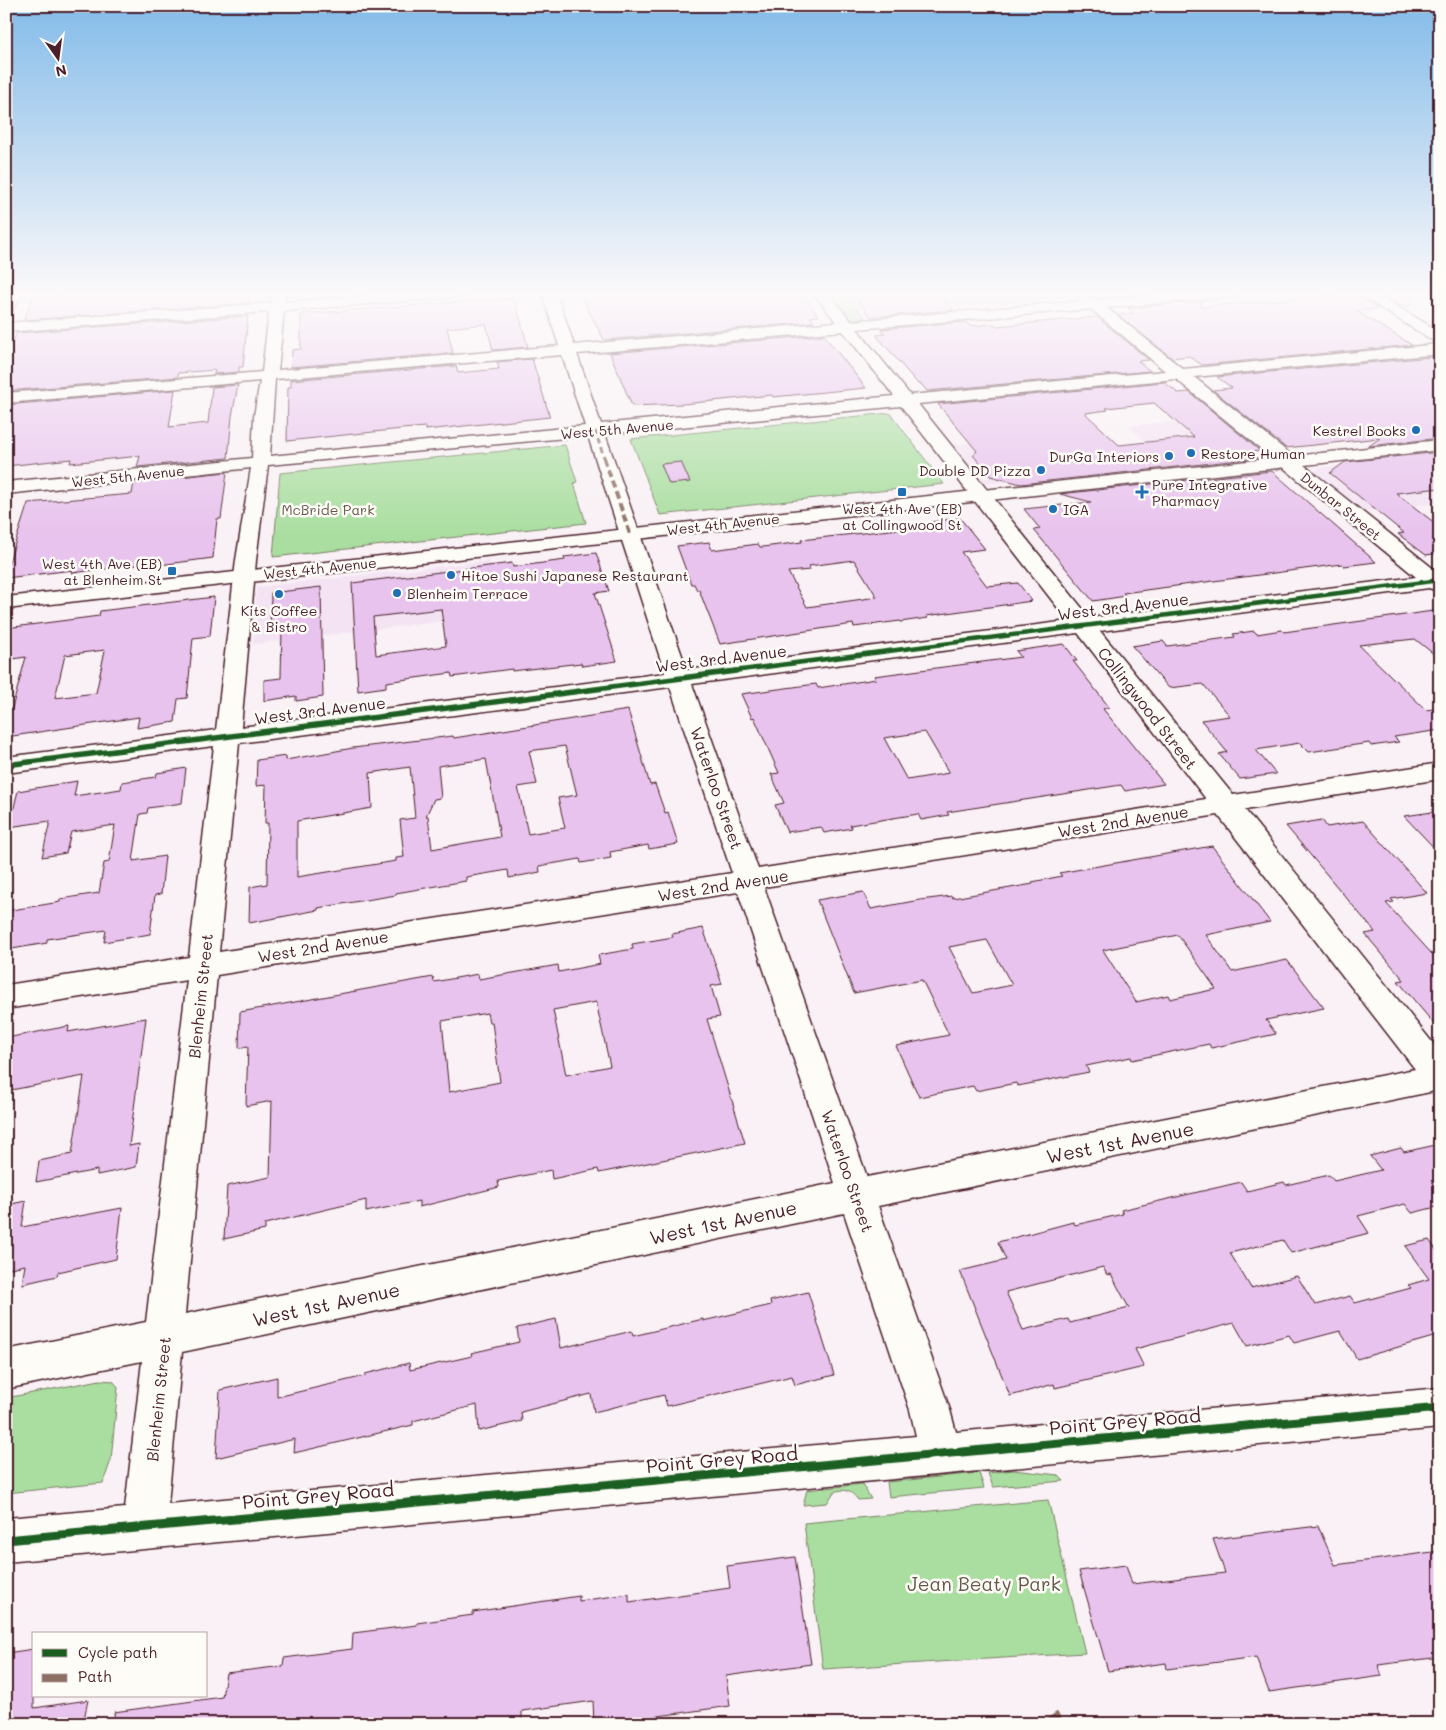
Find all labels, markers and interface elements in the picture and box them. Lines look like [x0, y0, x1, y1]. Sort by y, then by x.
north arrow [32, 32, 82, 82]
text: N [54, 61, 69, 82]
street label: West 5th Avenue [560, 415, 674, 443]
place label: Kestrel Books [1313, 421, 1406, 440]
marker: Kestrel Books [1410, 424, 1422, 436]
place label: Restore Human [1201, 444, 1305, 463]
place label: DurGa Interiors [1049, 447, 1159, 466]
marker: Restore Human [1185, 447, 1197, 459]
marker: DurGa Interiors [1163, 450, 1175, 462]
street label: West 5th Avenue [71, 461, 185, 491]
place label: Double DD Pizza [919, 461, 1031, 480]
marker: Double DD Pizza [1035, 464, 1047, 476]
street label: Dunbar Street [1297, 468, 1385, 544]
place label: Pure Integrative Pharmacy [1152, 475, 1268, 510]
marker: West 4th Ave (EB) at Collingwood St [896, 486, 908, 498]
marker: Pure Integrative Pharmacy [1136, 486, 1148, 498]
place label: West 4th Ave (EB) at Collingwood St [842, 499, 962, 534]
park label: McBride Park [281, 500, 375, 519]
place label: IGA [1063, 500, 1089, 519]
marker: IGA [1047, 503, 1059, 515]
street label: West 4th Avenue [666, 509, 780, 539]
street label: West 4th Avenue [263, 553, 377, 583]
place label: West 4th Ave (EB) at Blenheim St [42, 554, 162, 589]
marker: West 4th Ave (EB) at Blenheim St [166, 565, 178, 577]
place label: Hitoe Sushi Japanese Restaurant [461, 566, 689, 585]
marker: Hitoe Sushi Japanese Restaurant [445, 569, 457, 581]
place label: Blenheim Terrace [407, 584, 528, 603]
marker: Blenheim Terrace [391, 587, 403, 599]
marker: Kits Coffee & Bistro [273, 588, 285, 600]
street label: West 3rd Avenue [1056, 588, 1190, 624]
place label: Kits Coffee & Bistro [241, 601, 317, 636]
street label: West 3rd Avenue [654, 640, 788, 676]
street label: Collingwood Street [1094, 643, 1202, 773]
street label: West 3rd Avenue [253, 692, 387, 728]
street label: Waterloo Street [686, 724, 748, 852]
street label: West 2nd Avenue [1056, 800, 1190, 842]
street label: West 2nd Avenue [656, 864, 790, 906]
street label: West 2nd Avenue [256, 925, 390, 967]
street label: Blenheim Street [183, 933, 217, 1059]
street label: Waterloo Street [817, 1107, 879, 1235]
street label: West 1st Avenue [1044, 1115, 1196, 1169]
street label: West 1st Avenue [647, 1194, 799, 1250]
street label: West 1st Avenue [250, 1276, 402, 1332]
street label: Blenheim Street [141, 1336, 175, 1462]
street label: Point Grey Road [1048, 1402, 1202, 1440]
street label: Point Grey Road [645, 1440, 799, 1478]
street label: Point Grey Road [241, 1476, 395, 1514]
park label: Jean Beaty Park [907, 1571, 1061, 1596]
legend [32, 1632, 208, 1698]
text: Cycle path [78, 1642, 157, 1662]
text: Path [78, 1666, 112, 1686]

